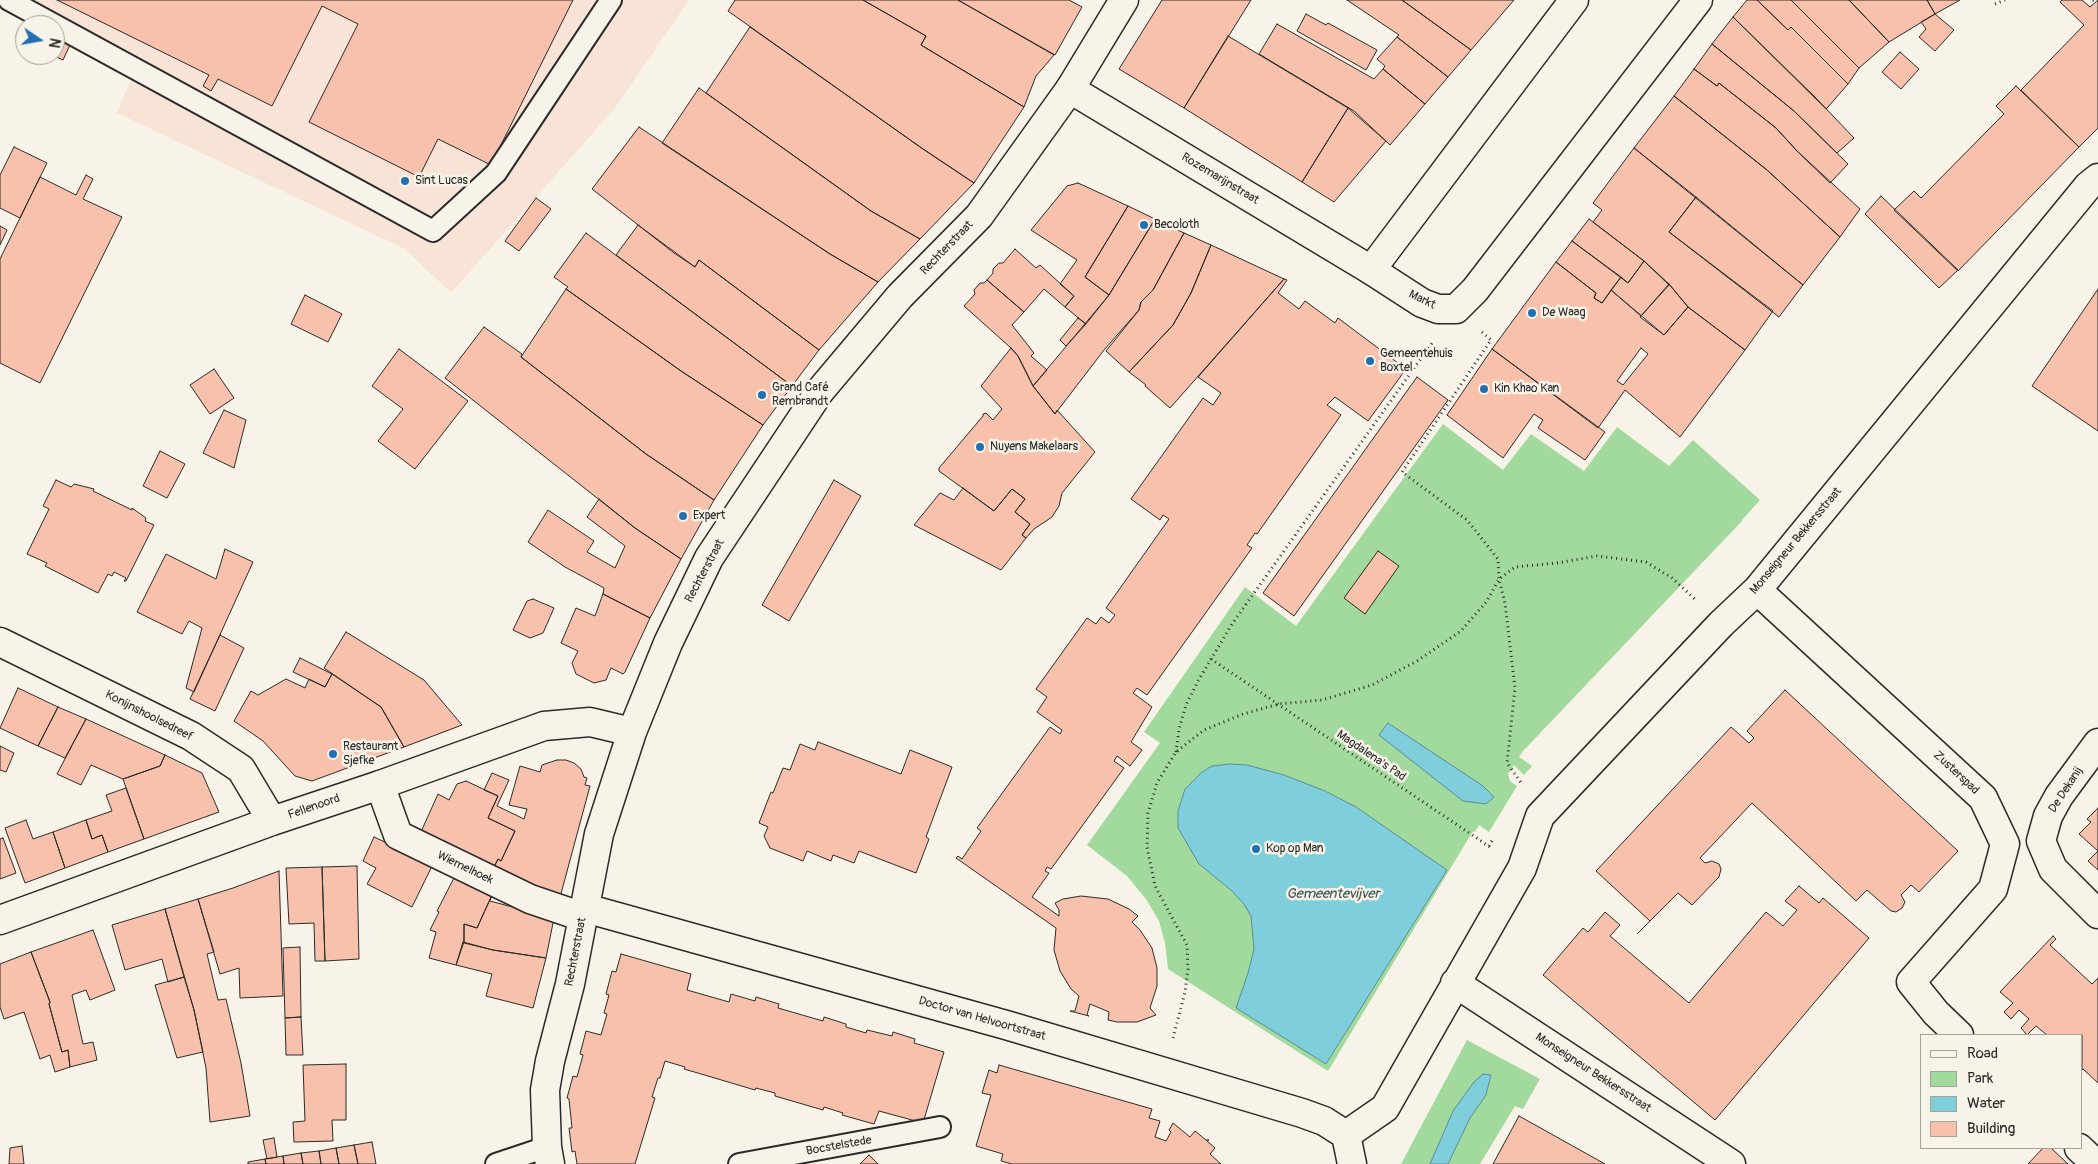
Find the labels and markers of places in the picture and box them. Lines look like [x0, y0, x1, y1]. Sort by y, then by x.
place label: Sint Lucas [415, 174, 468, 188]
marker: Sint Lucas [399, 175, 411, 187]
place label: Becoloth [1154, 218, 1199, 232]
marker: Becoloth [1138, 219, 1150, 231]
place label: De Waag [1542, 306, 1585, 320]
marker: De Waag [1526, 307, 1538, 319]
place label: Gemeentehuis Boxtel [1380, 347, 1453, 375]
marker: Gemeentehuis Boxtel [1364, 355, 1376, 367]
place label: Grand Café Rembrandt [772, 381, 829, 409]
place label: Kin Khao Kan [1494, 382, 1559, 396]
marker: Kin Khao Kan [1478, 383, 1490, 395]
marker: Grand Café Rembrandt [756, 389, 768, 401]
place label: Nuyens Makelaars [990, 440, 1078, 454]
marker: Nuyens Makelaars [974, 441, 986, 453]
place label: Expert [693, 509, 725, 523]
marker: Expert [677, 510, 689, 522]
place label: Restaurant Sjefke [343, 740, 398, 768]
marker: Restaurant Sjefke [327, 748, 339, 760]
place label: Kop op Man [1266, 842, 1324, 856]
marker: Kop op Man [1250, 843, 1262, 855]

